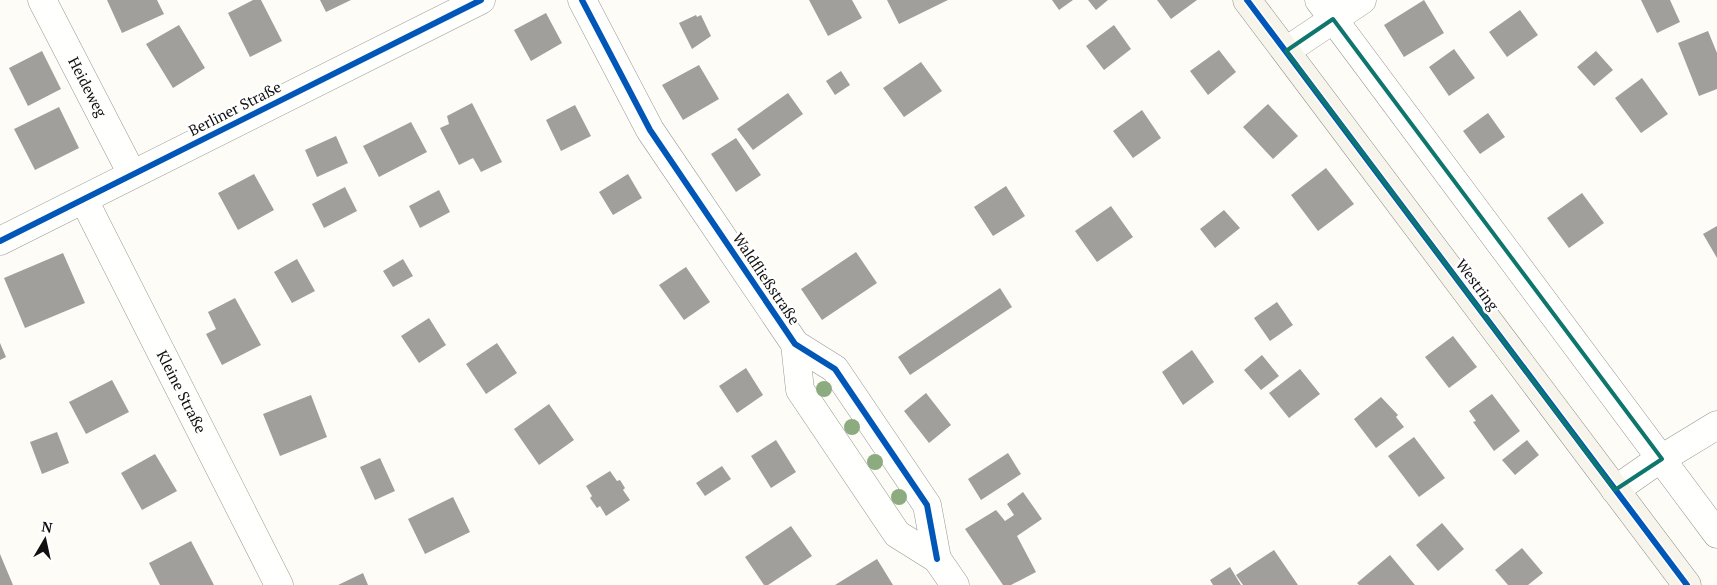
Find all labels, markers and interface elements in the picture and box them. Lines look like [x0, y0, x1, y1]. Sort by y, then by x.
street label: Heideweg [64, 53, 112, 121]
street label: Berliner Straße [185, 76, 284, 140]
street label: Waldfließstraße [729, 229, 805, 328]
street label: Westring [1452, 255, 1504, 315]
street label: Kleine Straße [153, 346, 211, 436]
north arrow [20, 515, 70, 565]
text: N [40, 516, 54, 537]

